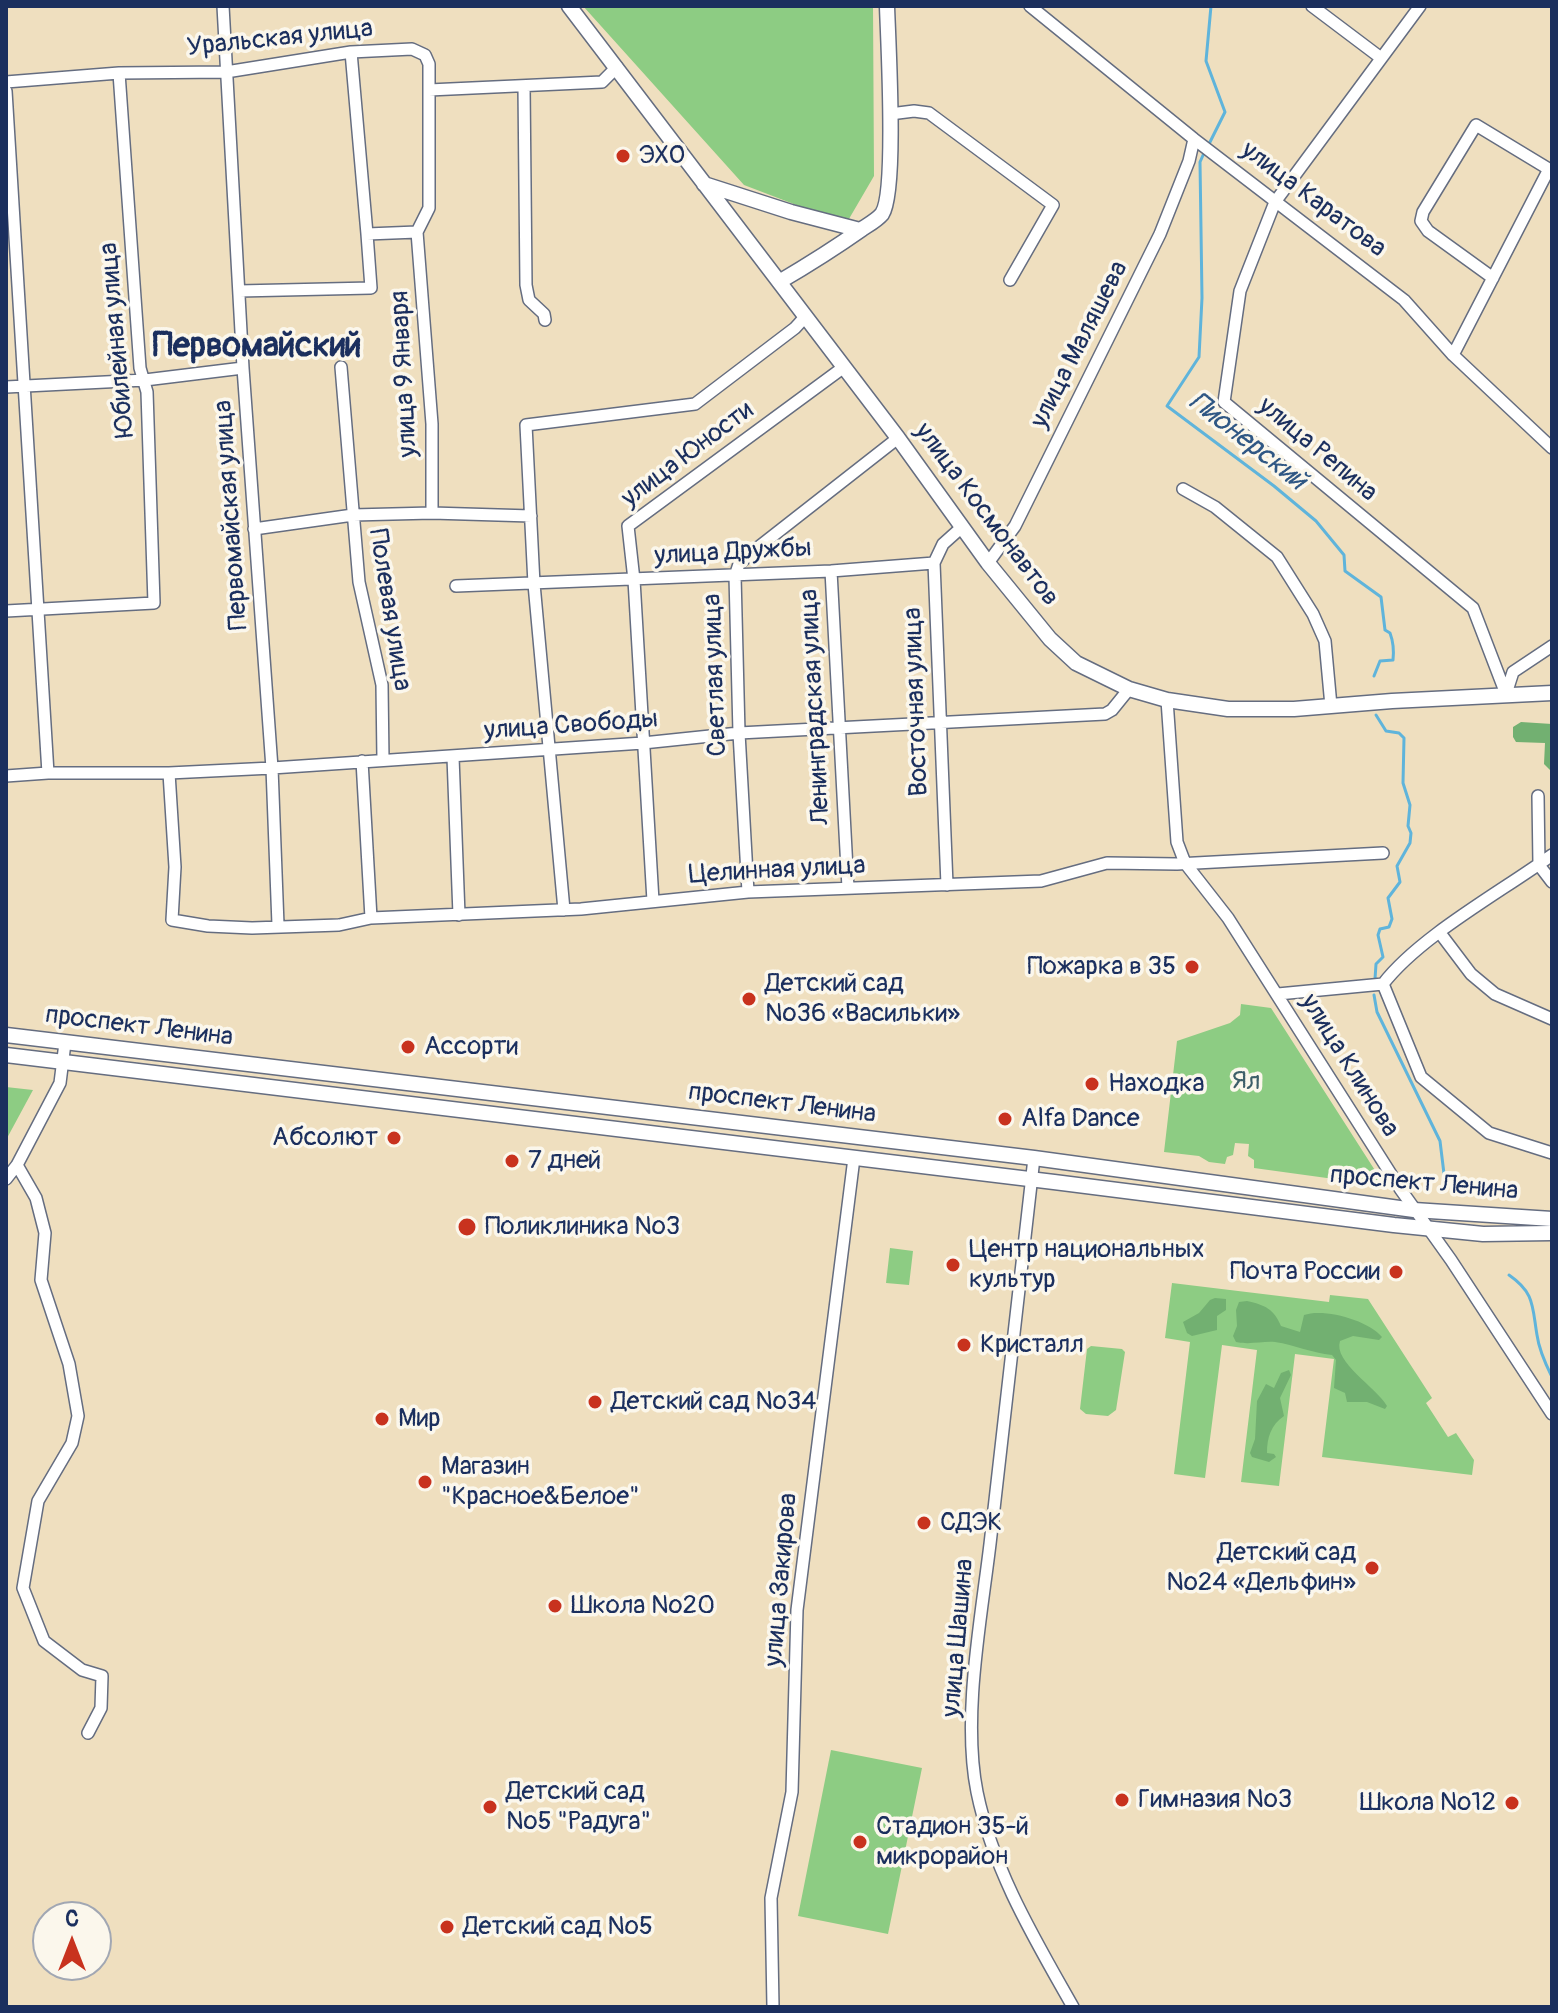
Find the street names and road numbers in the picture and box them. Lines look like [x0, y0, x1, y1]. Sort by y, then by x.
street label: Уральская улица [185, 14, 375, 64]
street label: улица Каратова [1234, 135, 1392, 265]
street label: Юбилейная улица [94, 241, 142, 439]
street label: улица Маляшева [1025, 256, 1135, 434]
street label: улица 9 Января [385, 290, 425, 458]
street label: улица Репина [1251, 391, 1383, 509]
street label: улица Юности [616, 395, 760, 515]
street label: Первомайская улица [208, 399, 256, 631]
street label: улица Космонавтов [907, 417, 1065, 613]
street label: Полевая улица [361, 527, 417, 693]
street label: улица Дружбы [653, 533, 813, 573]
street label: Ленинградская улица [794, 588, 838, 826]
street label: Светлая улица [698, 593, 734, 757]
street label: Восточная улица [898, 607, 936, 797]
street label: улица Свободы [483, 704, 659, 748]
street label: Целинная улица [688, 851, 866, 891]
street label: улица Клинова [1293, 989, 1405, 1143]
street label: проспект Ленина [43, 1000, 235, 1054]
street label: проспект Ленина [686, 1077, 878, 1131]
street label: проспект Ленина [1329, 1160, 1519, 1208]
street label: улица Закирова [759, 1492, 805, 1668]
street label: улица Шашина [937, 1558, 981, 1718]

